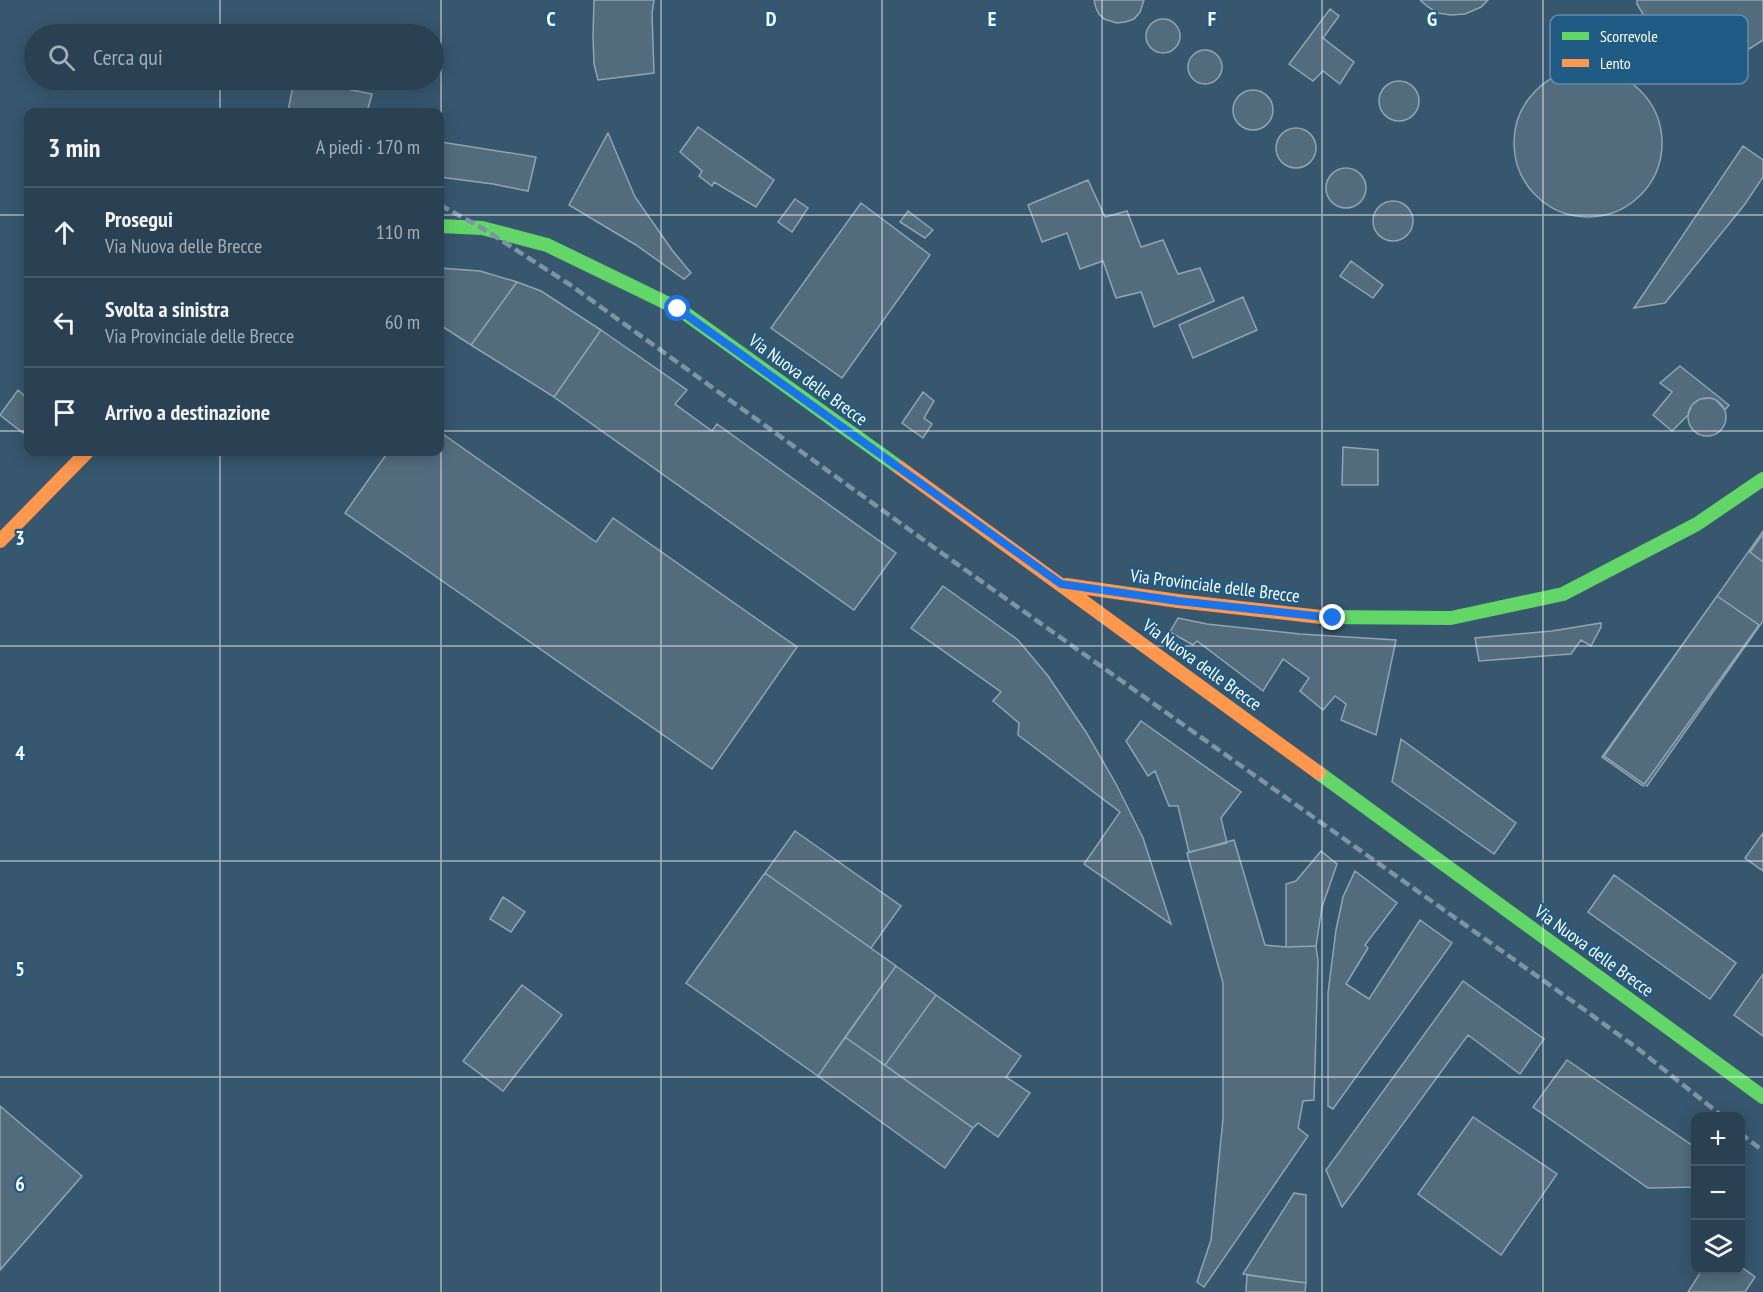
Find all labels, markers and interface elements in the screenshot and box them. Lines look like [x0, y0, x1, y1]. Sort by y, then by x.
text: C [546, 6, 556, 32]
text: D [766, 6, 777, 32]
text: E [988, 6, 996, 32]
text: F [1208, 6, 1216, 32]
text: G [1427, 6, 1437, 32]
legend [1550, 15, 1748, 84]
search box [24, 24, 444, 90]
text: Scorrevole [1600, 26, 1658, 46]
icon: search [45, 41, 78, 74]
text: Cerca qui [93, 43, 163, 71]
text: Lento [1600, 53, 1631, 73]
text: 3 min [48, 131, 101, 164]
text: A piedi · 170 m [316, 134, 420, 160]
text: Prosegui [105, 205, 173, 233]
icon: ahead [48, 216, 81, 249]
text: 110 m [376, 219, 420, 245]
text: Via Nuova delle Brecce [105, 233, 262, 259]
text: Svolta a sinistra [105, 295, 229, 323]
route start [664, 295, 690, 321]
icon: left [48, 306, 81, 339]
text: 60 m [385, 309, 420, 335]
text: Via Provinciale delle Brecce [105, 323, 294, 349]
street label: Via Nuova delle Brecce [743, 328, 872, 431]
icon: arrive [48, 396, 81, 429]
text: Arrivo a destinazione [105, 398, 270, 426]
text: 3 [15, 525, 25, 551]
street label: Via Provinciale delle Brecce [1128, 564, 1301, 607]
route end [1319, 604, 1345, 630]
street label: Via Nuova delle Brecce [1137, 613, 1266, 716]
text: 4 [15, 740, 25, 766]
street label: Via Nuova delle Brecce [1529, 899, 1658, 1002]
text: 5 [15, 956, 25, 982]
map controls [1691, 1112, 1745, 1274]
button: + [1691, 1112, 1745, 1166]
button: − [1691, 1166, 1745, 1220]
text: 6 [15, 1171, 25, 1197]
button: layers [1691, 1220, 1745, 1274]

